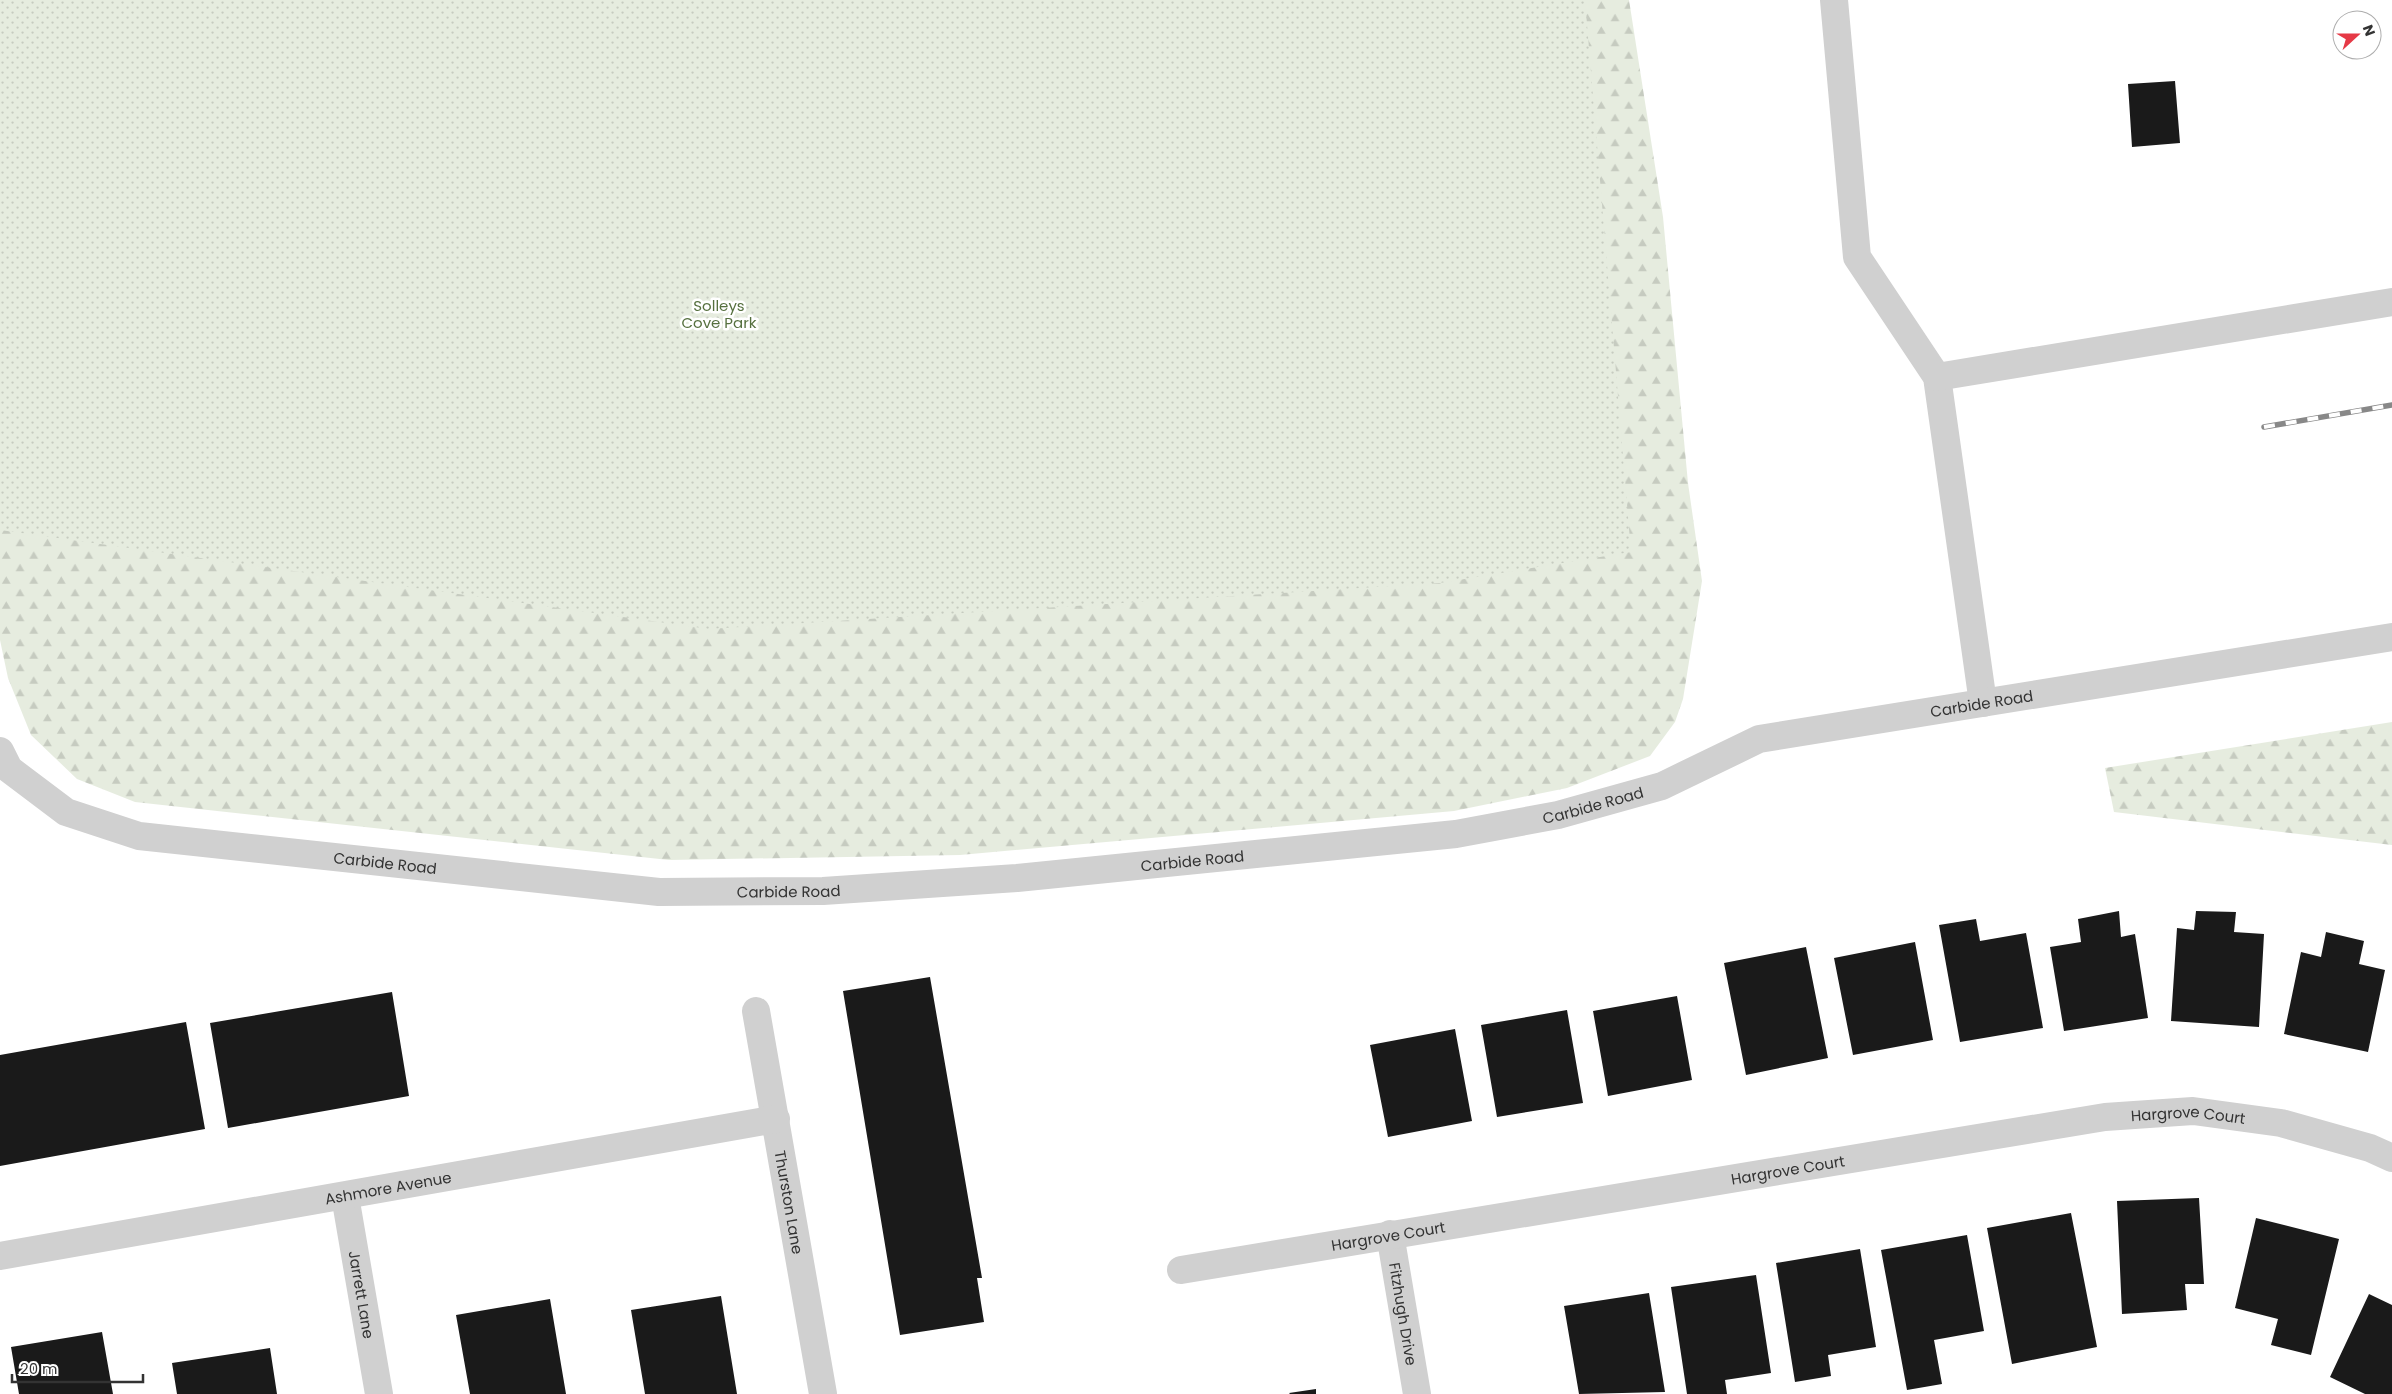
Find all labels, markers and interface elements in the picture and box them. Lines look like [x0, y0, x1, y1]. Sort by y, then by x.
north arrow [2332, 10, 2382, 60]
text: N [2358, 22, 2380, 39]
park label: Solleys Cove Park [681, 295, 757, 333]
street label: Carbide Road [1929, 685, 2034, 722]
street label: Carbide Road [1541, 781, 1646, 828]
street label: Carbide Road [1140, 845, 1245, 876]
street label: Carbide Road [333, 847, 438, 879]
street label: Carbide Road [737, 879, 841, 902]
street label: Hargrove Court [2130, 1100, 2247, 1129]
street label: Thurston Lane [770, 1149, 809, 1256]
street label: Hargrove Court [1729, 1150, 1846, 1189]
street label: Ashmore Avenue [323, 1166, 453, 1209]
street label: Hargrove Court [1330, 1216, 1447, 1255]
street label: Jarrett Lane [344, 1249, 380, 1340]
street label: Fitzhugh Drive [1384, 1261, 1423, 1367]
scale bar [12, 1352, 144, 1384]
text: 20 m [20, 1358, 58, 1379]

